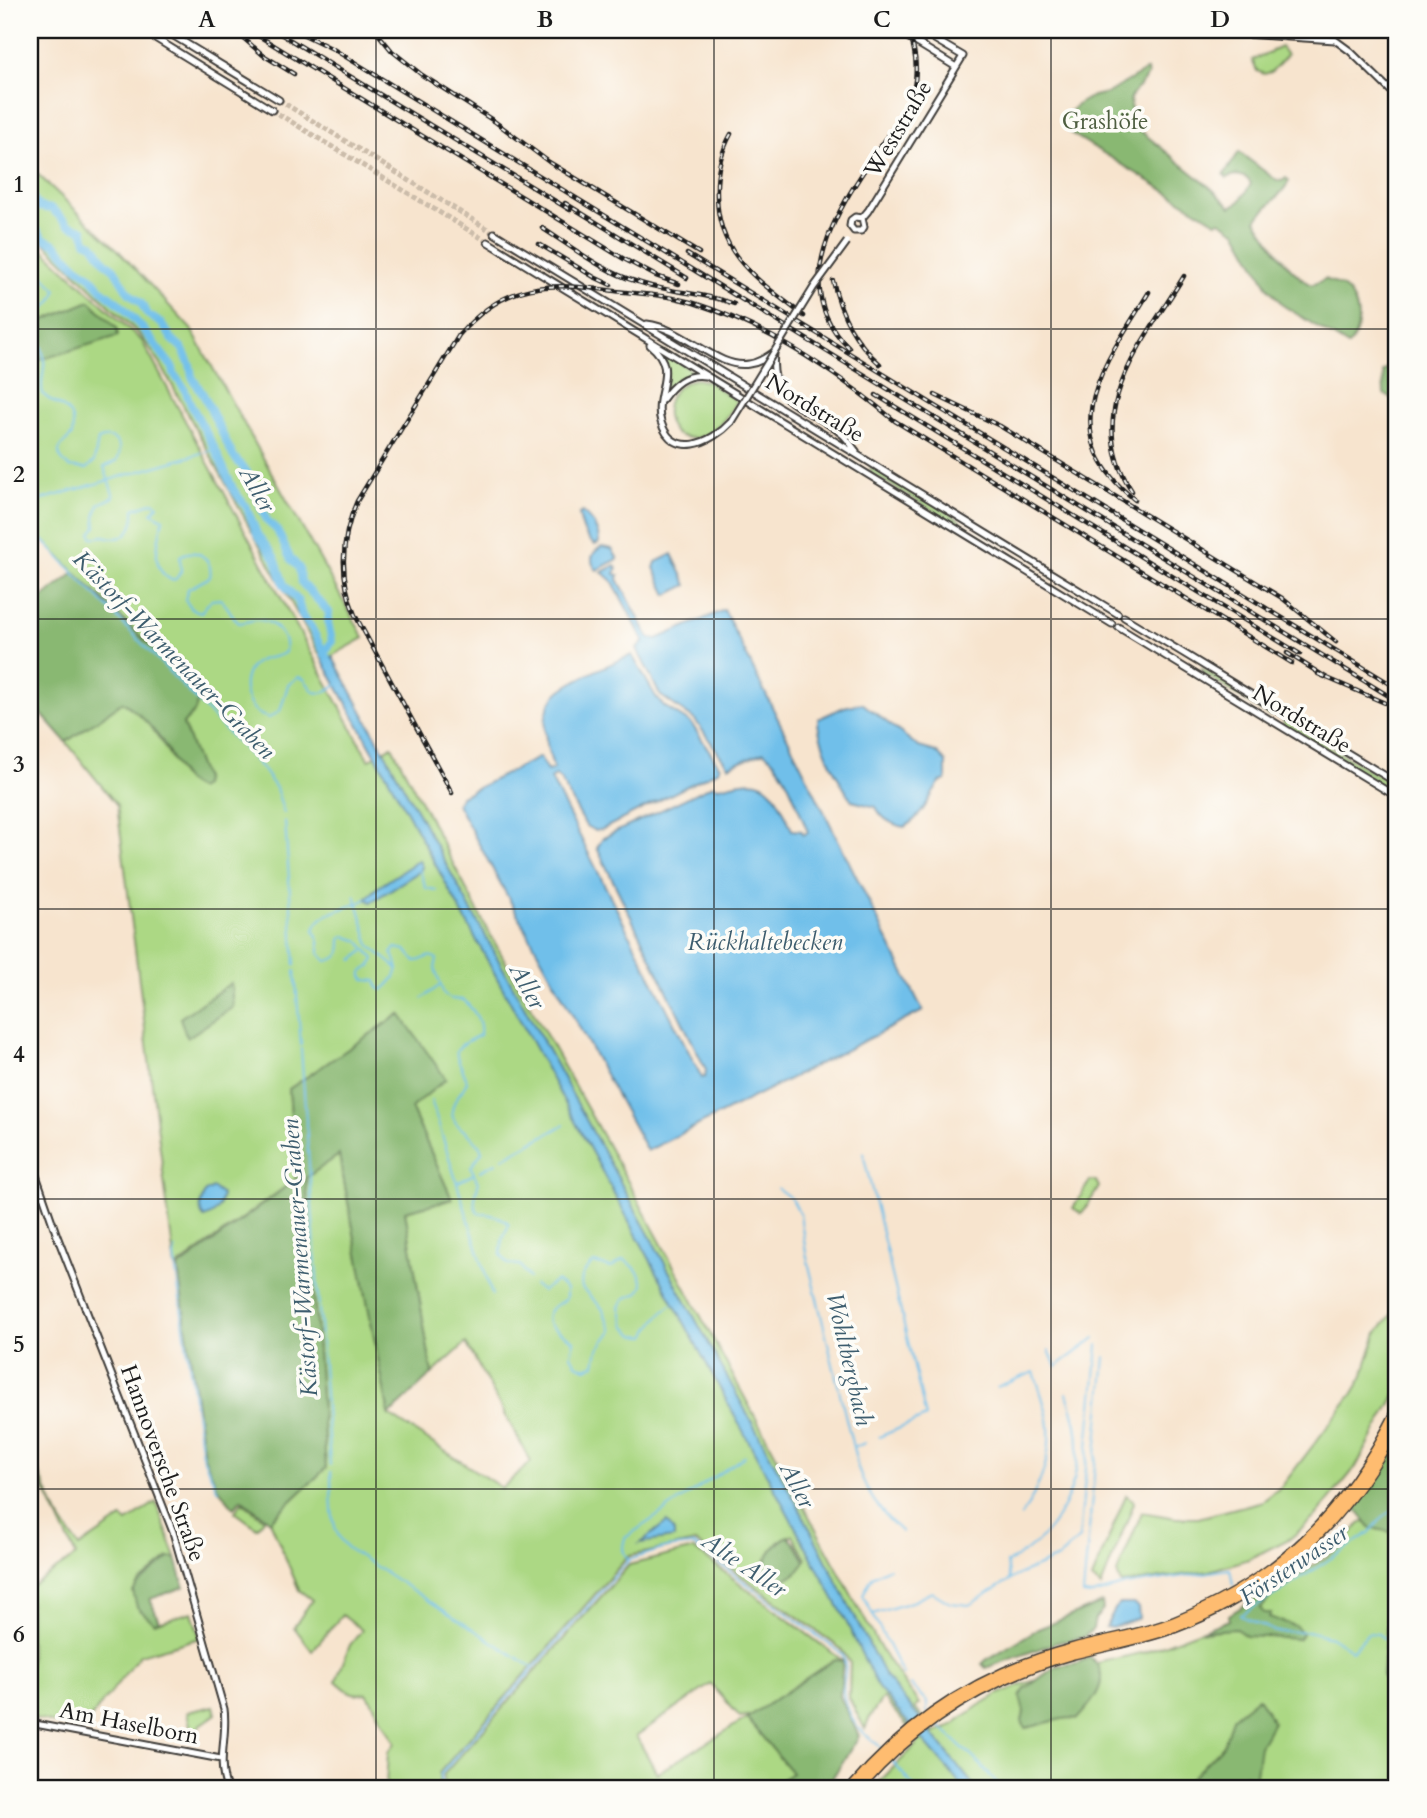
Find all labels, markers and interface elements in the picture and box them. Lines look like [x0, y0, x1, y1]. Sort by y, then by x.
text: A [198, 4, 216, 35]
text: B [537, 4, 553, 35]
text: C [873, 4, 891, 35]
text: D [1210, 4, 1230, 35]
street label: Weststraße [856, 75, 939, 184]
park label: Grashöfe [1062, 106, 1148, 137]
text: 1 [13, 169, 25, 200]
street label: Nordstraße [760, 366, 870, 450]
text: 2 [13, 459, 25, 490]
water label: Aller [230, 459, 284, 519]
water label: Kästorf-Warmenauer-Graben [65, 543, 283, 767]
street label: Nordstraße [1247, 677, 1357, 761]
text: 3 [13, 749, 25, 780]
water label: Rückhaltebecken [687, 926, 843, 959]
water label: Aller [500, 956, 554, 1016]
text: 4 [13, 1039, 25, 1070]
water label: Kästorf-Warmenauer-Graben [274, 1117, 326, 1398]
water label: Wohltbergbach [818, 1289, 880, 1429]
text: 5 [13, 1329, 25, 1360]
street label: Hannoversche Straße [113, 1360, 213, 1566]
water label: Aller [771, 1455, 823, 1515]
water label: Försterwasser [1233, 1516, 1356, 1614]
water label: Alte Aller [694, 1524, 794, 1606]
text: 6 [13, 1619, 25, 1650]
street label: Am Haselborn [57, 1694, 201, 1752]

